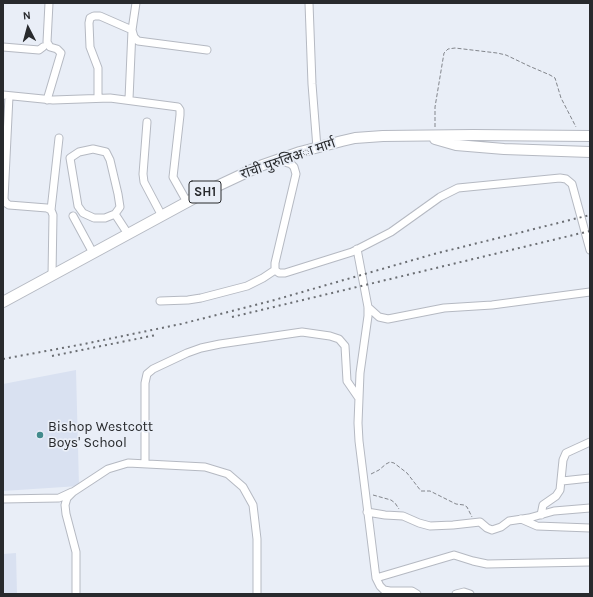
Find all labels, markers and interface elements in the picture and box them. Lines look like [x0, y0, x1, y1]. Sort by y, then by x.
north arrow [8, 8, 48, 48]
text: N [22, 9, 31, 22]
street label: रांची पुरुलिअा मार्ग [238, 135, 338, 183]
road number: SH1 [189, 181, 221, 203]
place label: Bishop Westcott Boys' School [48, 419, 153, 452]
marker: Bishop Westcott Boys' School [35, 430, 45, 440]

